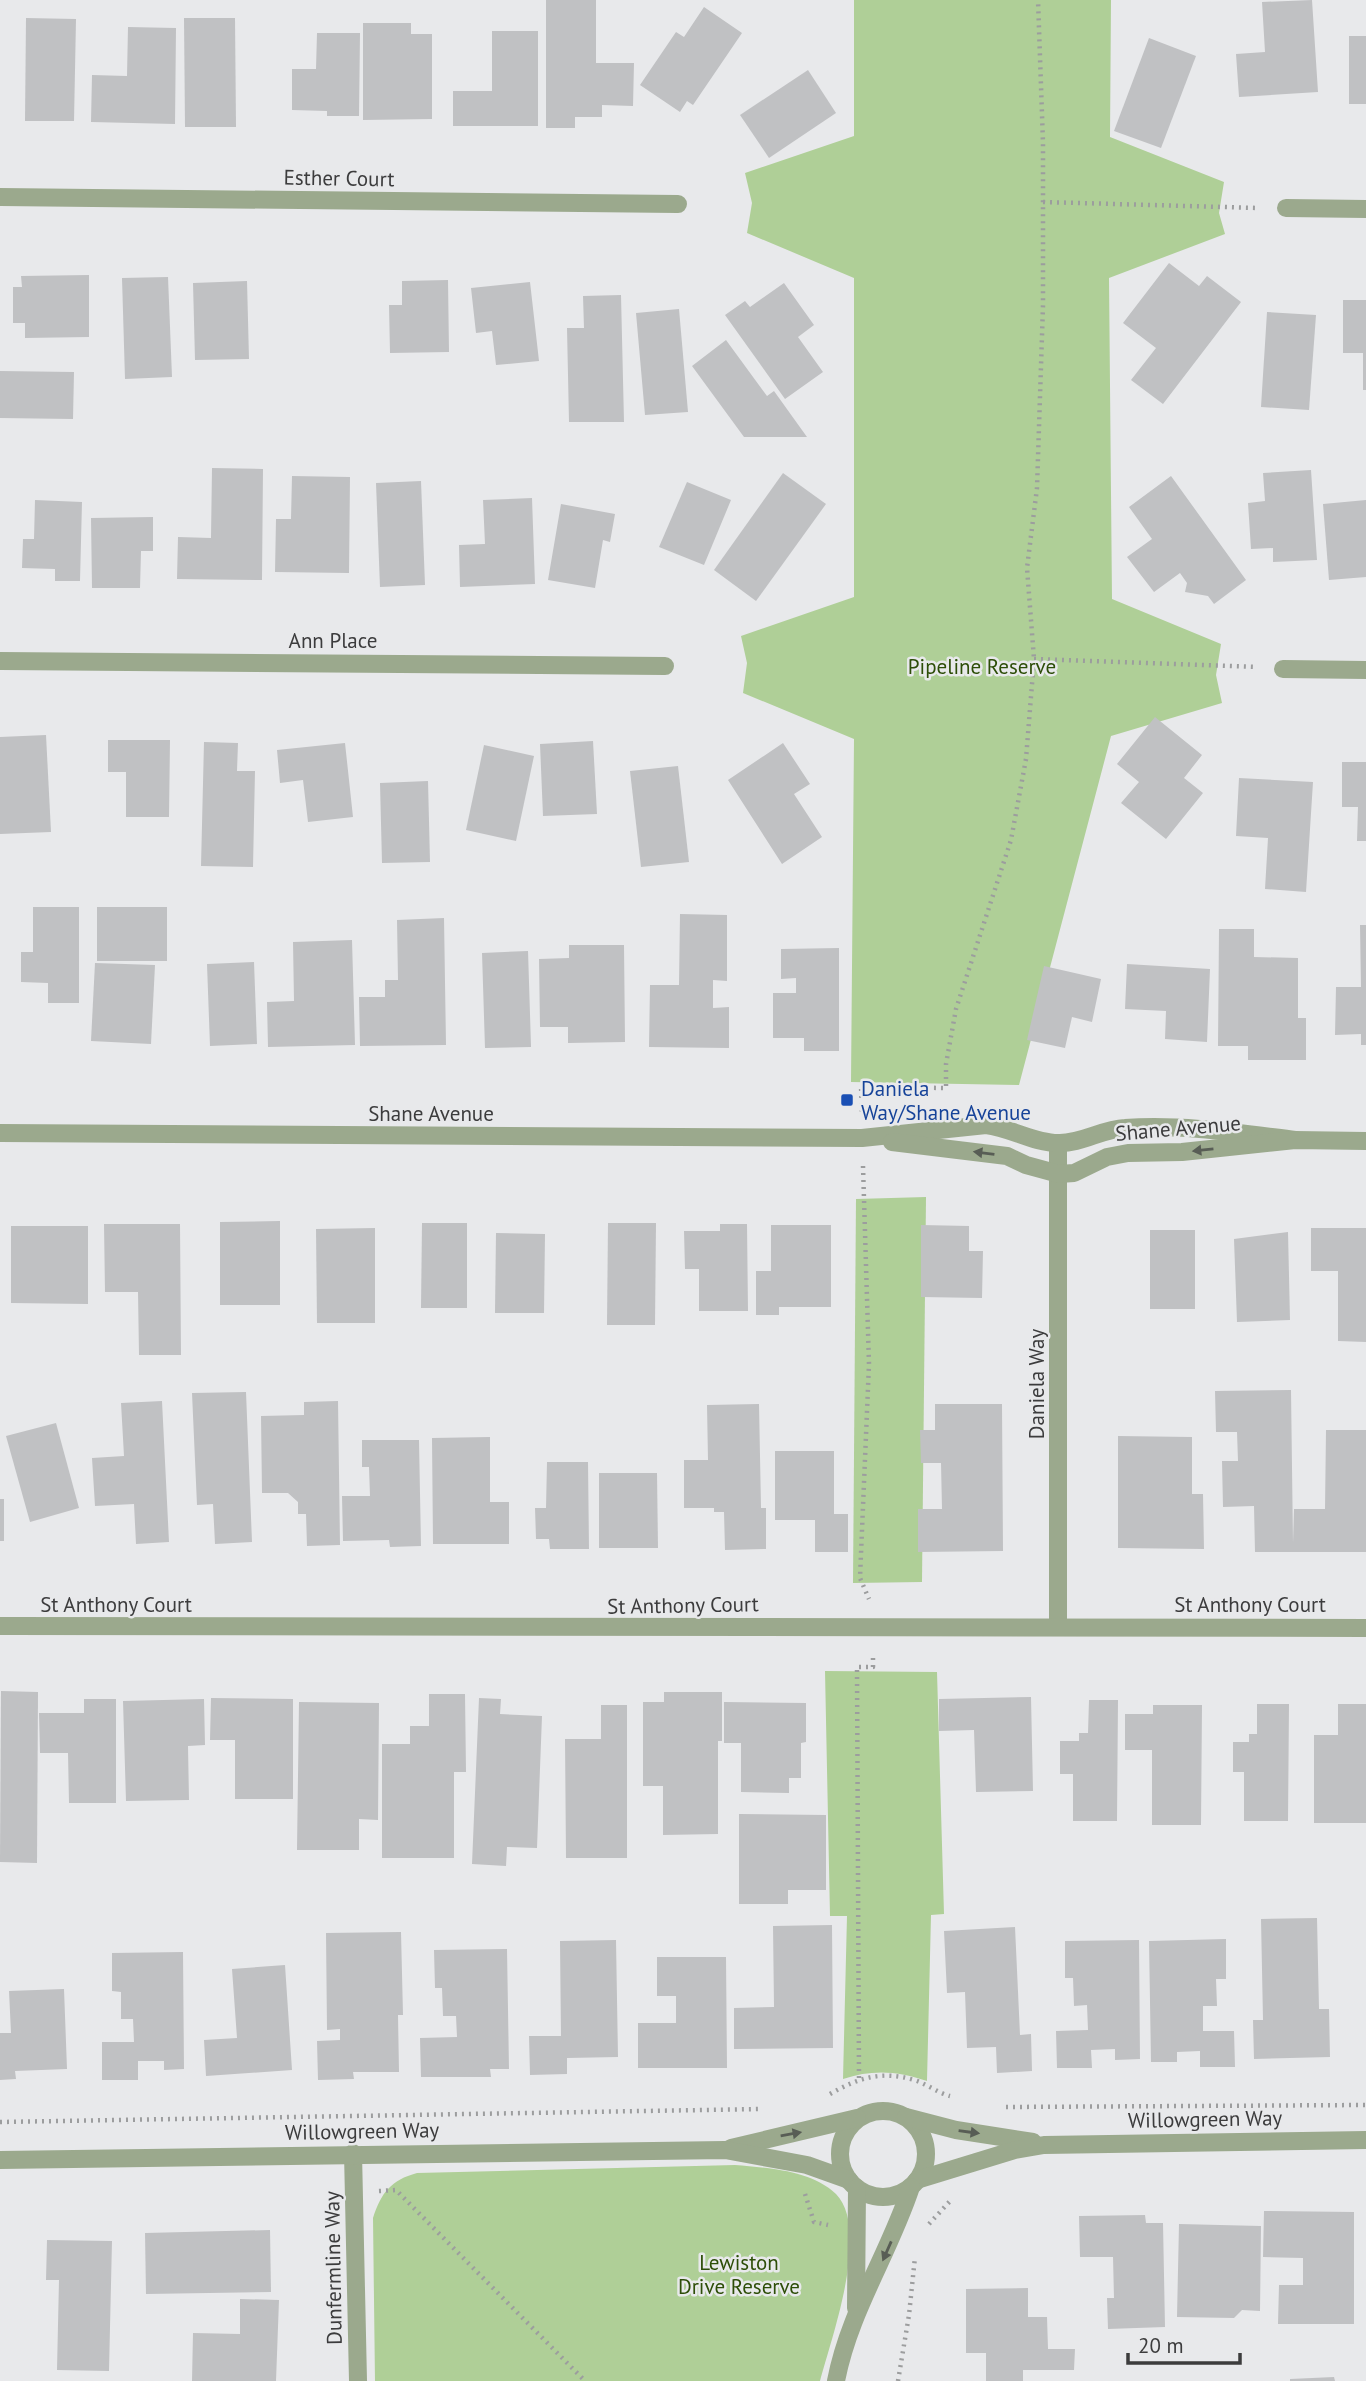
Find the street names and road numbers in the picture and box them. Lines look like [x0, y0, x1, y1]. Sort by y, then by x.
street label: Esther Court [283, 164, 395, 192]
street label: Ann Place [289, 627, 377, 654]
street label: Shane Avenue [368, 1100, 494, 1127]
street label: Shane Avenue [1114, 1109, 1242, 1147]
street label: Daniela Way [1023, 1329, 1050, 1439]
street label: St Anthony Court [607, 1590, 759, 1620]
street label: St Anthony Court [40, 1591, 192, 1618]
street label: St Anthony Court [1174, 1591, 1326, 1618]
street label: Willowgreen Way [1128, 2104, 1283, 2134]
street label: Willowgreen Way [285, 2116, 440, 2146]
street label: Dunfermline Way [318, 2191, 348, 2345]

